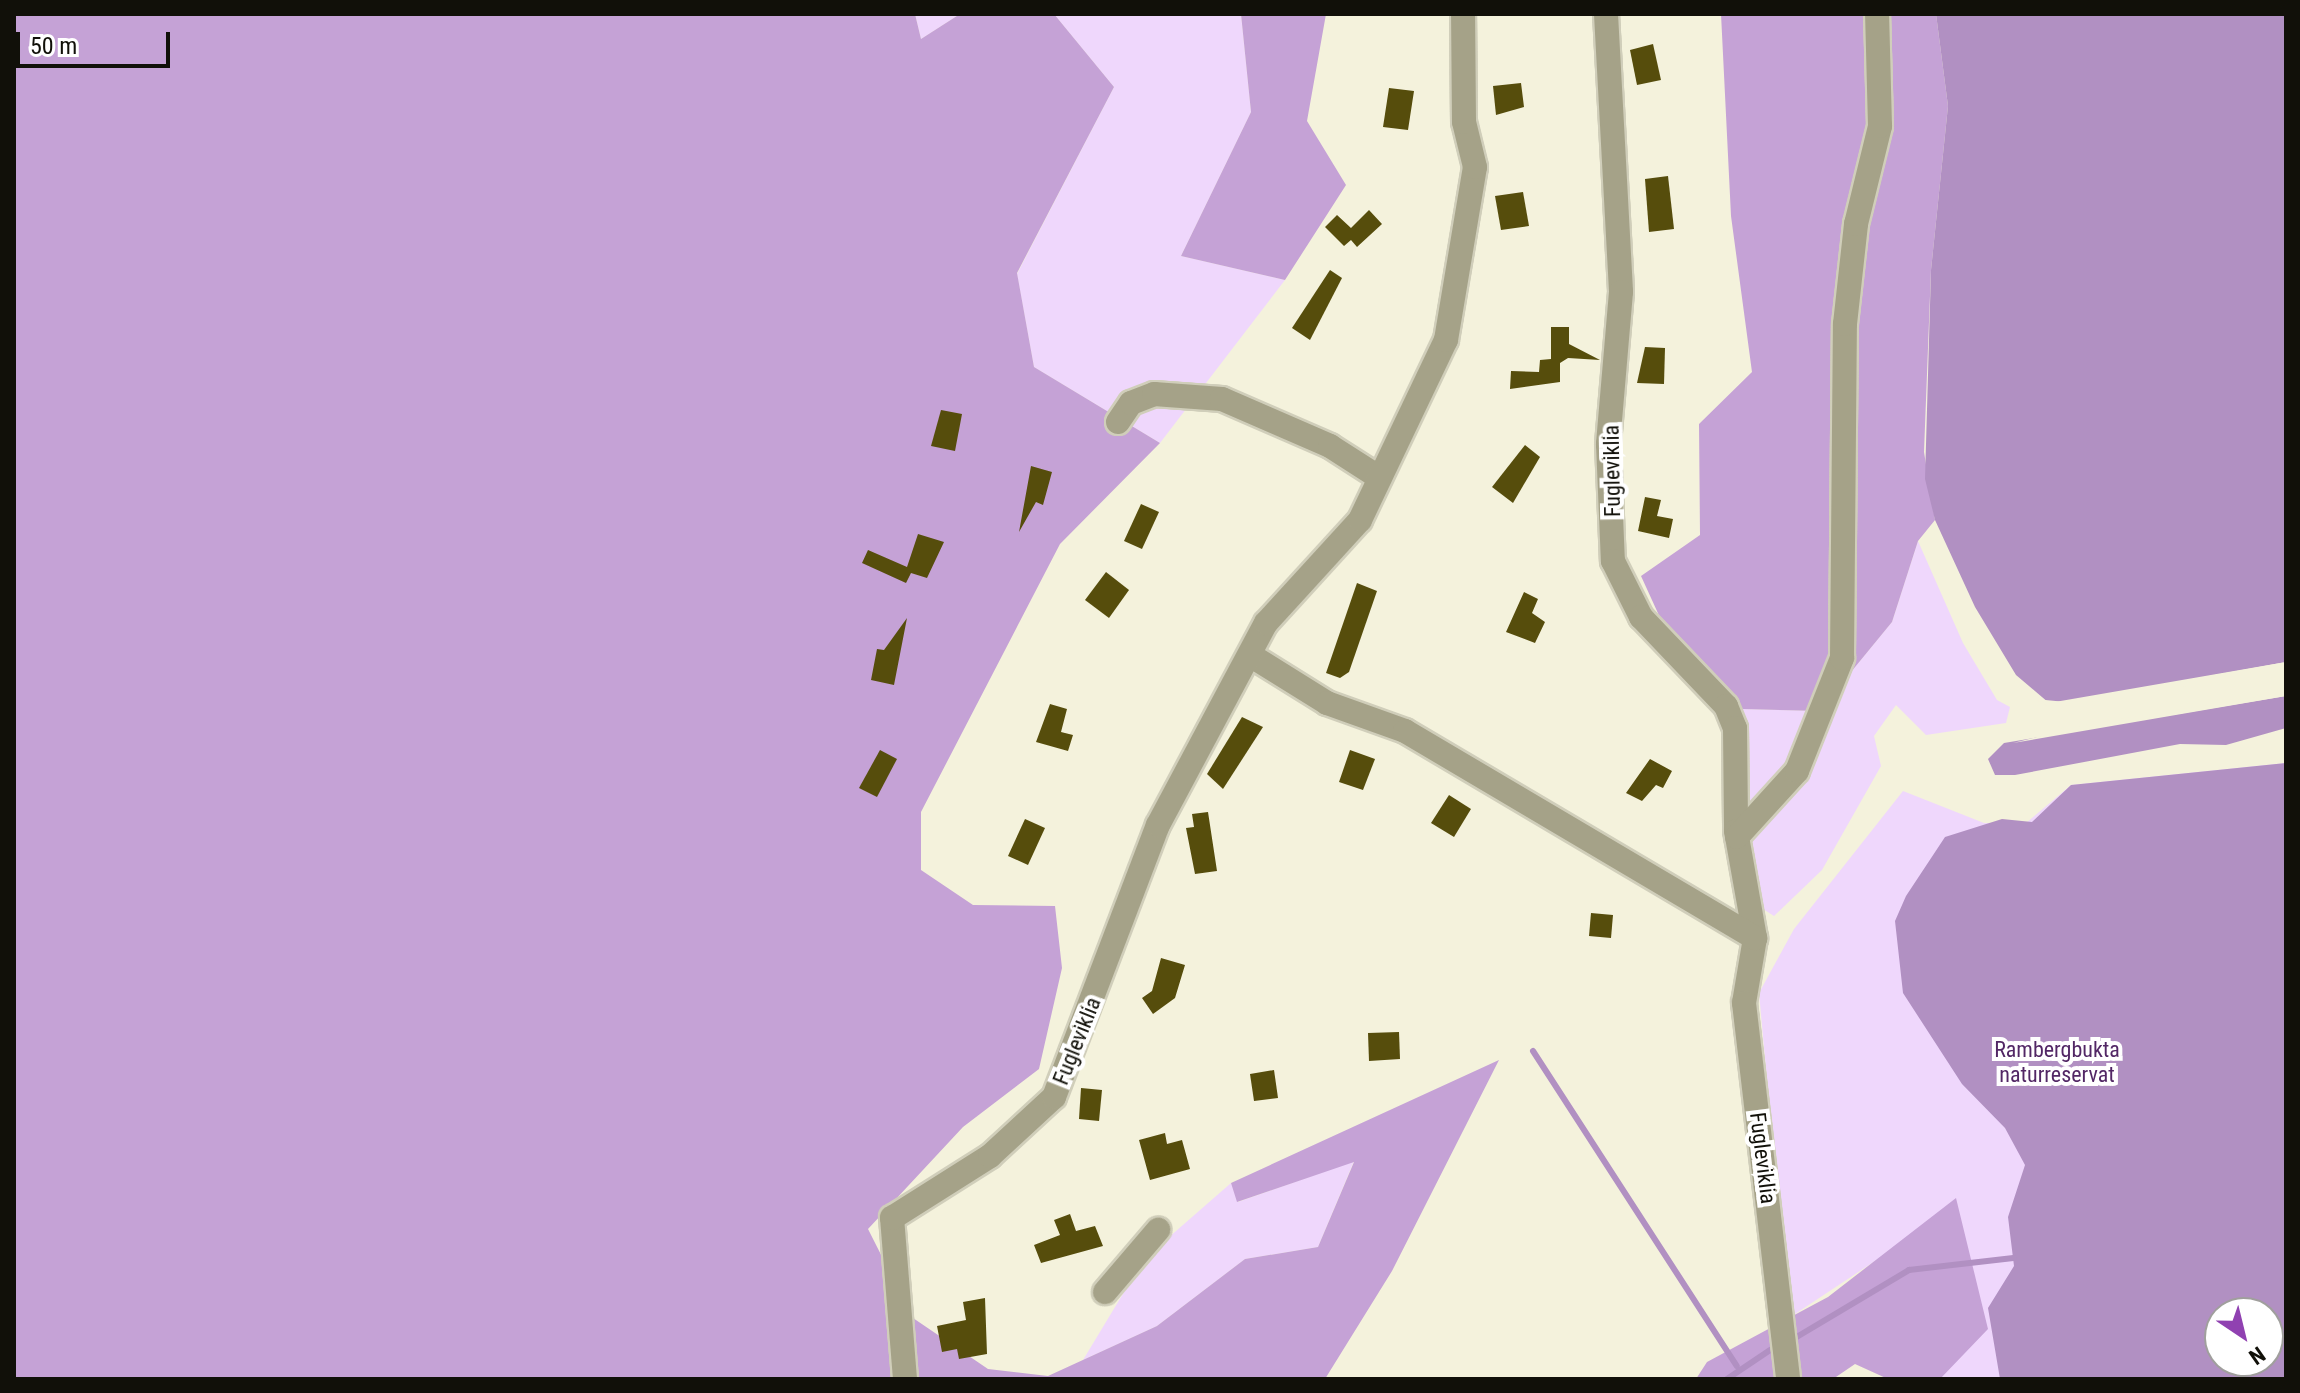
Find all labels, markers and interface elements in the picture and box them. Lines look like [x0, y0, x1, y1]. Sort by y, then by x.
scale bar [20, 16, 174, 66]
text: 50 m [30, 32, 77, 60]
street label: Fugleviklia [1598, 425, 1626, 517]
street label: Fugleviklia [1048, 993, 1106, 1089]
park label: Rambergbukta naturreservat [1994, 1036, 2120, 1088]
street label: Fugleviklia [1744, 1111, 1782, 1205]
north arrow [2204, 1297, 2284, 1377]
text: N [2244, 1341, 2270, 1370]

